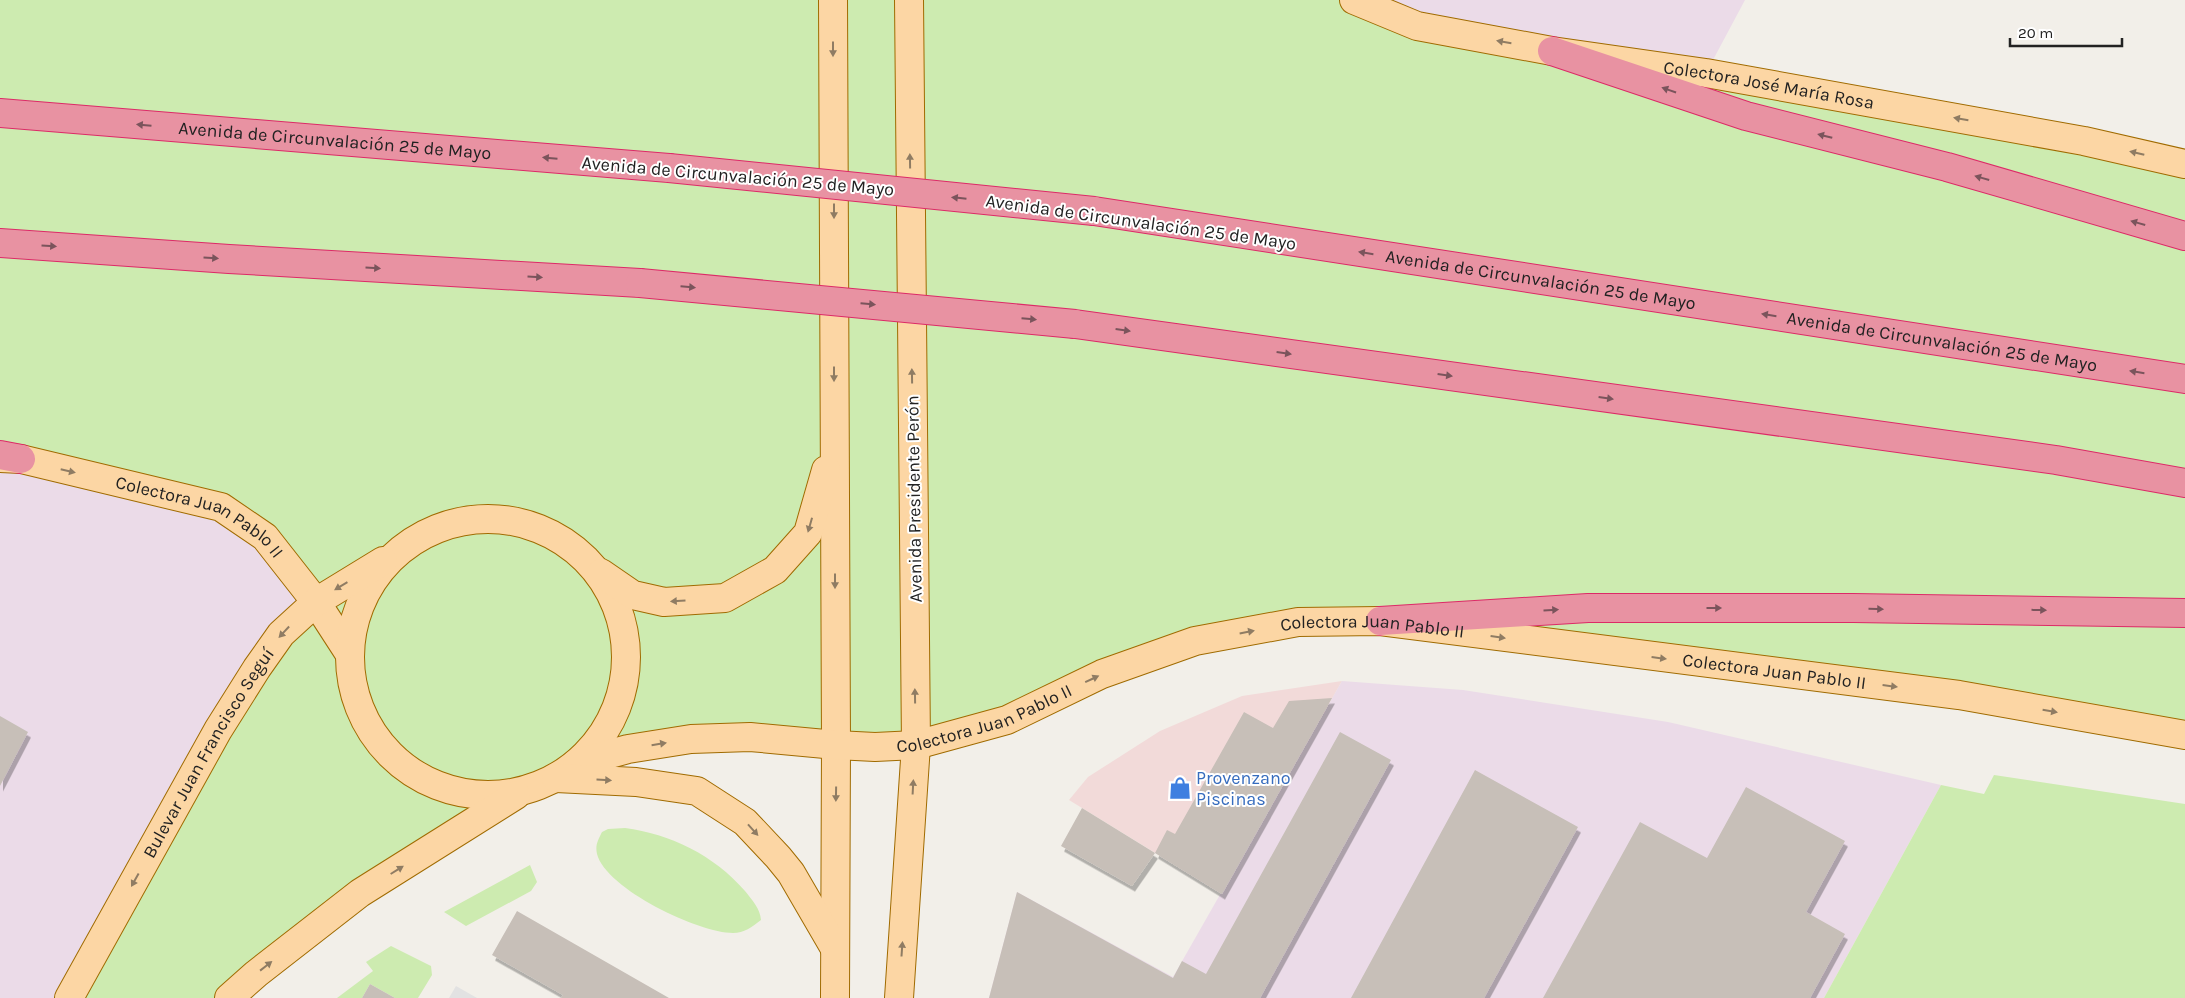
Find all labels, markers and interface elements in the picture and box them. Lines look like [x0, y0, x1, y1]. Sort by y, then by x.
scale bar [2010, 15, 2122, 47]
text: 20 m [2018, 24, 2053, 42]
one-way arrow [1496, 37, 1512, 45]
one-way arrow [829, 41, 837, 57]
street label: Colectora José María Rosa [1662, 56, 1876, 114]
one-way arrow [1662, 86, 1677, 93]
one-way arrow [1952, 115, 1968, 123]
street label: Avenida de Circunvalación 25 de Mayo [178, 117, 492, 164]
one-way arrow [136, 121, 152, 129]
one-way arrow [1817, 132, 1832, 140]
one-way arrow [2130, 149, 2145, 157]
street label: Avenida de Circunvalación 25 de Mayo [581, 151, 895, 201]
one-way arrow [906, 153, 914, 169]
one-way arrow [542, 154, 558, 162]
one-way arrow [1974, 173, 1989, 181]
street label: Avenida de Circunvalación 25 de Mayo [984, 189, 1298, 255]
one-way arrow [950, 193, 966, 201]
one-way arrow [830, 203, 838, 219]
one-way arrow [2131, 218, 2146, 226]
one-way arrow [41, 243, 57, 251]
street label: Avenida de Circunvalación 25 de Mayo [1384, 245, 1697, 315]
one-way arrow [1358, 249, 1374, 257]
one-way arrow [203, 254, 219, 262]
one-way arrow [365, 264, 381, 272]
one-way arrow [527, 273, 543, 281]
one-way arrow [681, 283, 697, 291]
one-way arrow [860, 300, 876, 308]
street label: Avenida de Circunvalación 25 de Mayo [1785, 307, 2099, 376]
one-way arrow [1760, 311, 1776, 319]
one-way arrow [1022, 316, 1038, 324]
one-way arrow [1116, 327, 1132, 335]
one-way arrow [1277, 349, 1293, 357]
one-way arrow [830, 366, 838, 382]
one-way arrow [2128, 367, 2144, 375]
one-way arrow [908, 368, 916, 384]
one-way arrow [1438, 372, 1454, 380]
one-way arrow [1598, 394, 1614, 402]
street label: Avenida Presidente Perón [901, 395, 927, 603]
one-way arrow [61, 467, 76, 475]
street label: Colectora Juan Pablo II [113, 471, 288, 562]
one-way arrow [806, 517, 814, 532]
one-way arrow [831, 573, 839, 589]
one-way arrow [335, 582, 348, 591]
one-way arrow [670, 597, 686, 605]
one-way arrow [1706, 604, 1722, 612]
one-way arrow [1868, 605, 1884, 613]
one-way arrow [1543, 606, 1559, 614]
one-way arrow [2031, 607, 2047, 615]
street label: Colectora Juan Pablo II [1278, 610, 1466, 643]
one-way arrow [278, 626, 290, 638]
one-way arrow [1239, 627, 1255, 635]
one-way arrow [1490, 633, 1506, 641]
street label: Bulevar Juan Francisco Seguí [138, 643, 279, 862]
street label: Colectora Juan Pablo II [1681, 649, 1867, 694]
one-way arrow [1651, 654, 1667, 662]
one-way arrow [1085, 675, 1099, 683]
street label: Colectora Juan Pablo II [896, 679, 1076, 757]
one-way arrow [1882, 682, 1898, 690]
one-way arrow [911, 688, 919, 704]
one-way arrow [2043, 708, 2059, 716]
one-way arrow [651, 740, 667, 748]
place label: Provenzano Piscinas [1196, 767, 1291, 810]
shop icon: Provenzano Piscinas [1167, 775, 1193, 801]
one-way arrow [597, 776, 613, 784]
one-way arrow [910, 779, 918, 795]
one-way arrow [832, 786, 840, 802]
one-way arrow [748, 824, 759, 837]
one-way arrow [390, 865, 403, 875]
one-way arrow [131, 872, 139, 887]
one-way arrow [899, 941, 907, 957]
one-way arrow [259, 961, 273, 971]

